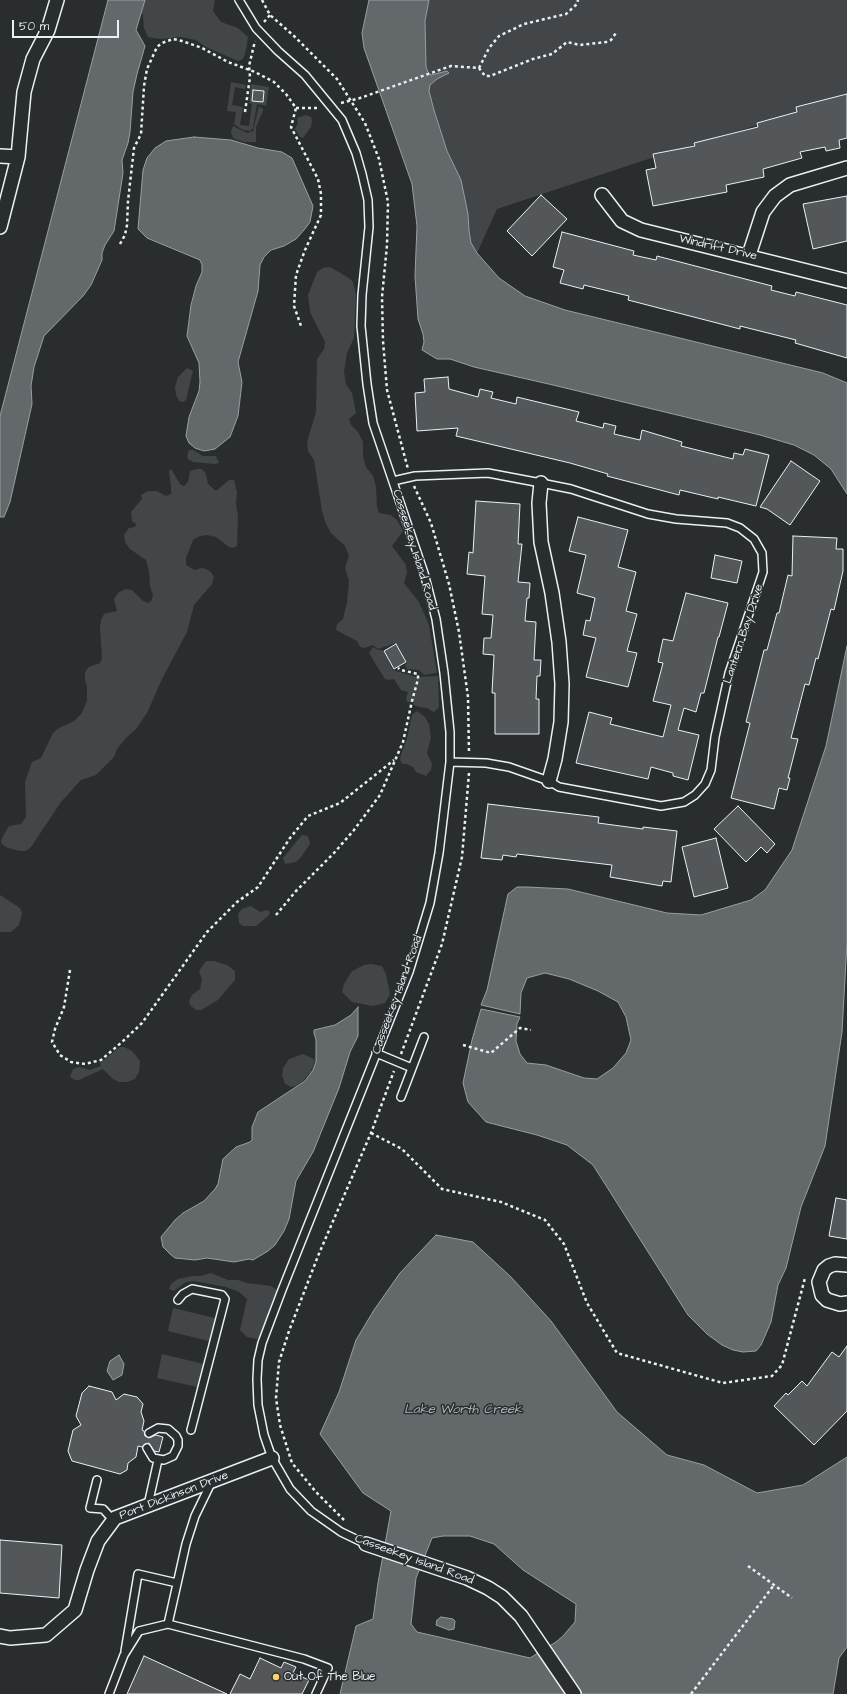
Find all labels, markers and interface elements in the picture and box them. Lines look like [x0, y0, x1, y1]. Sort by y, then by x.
scale bar [14, 12, 121, 38]
text: 50 m [19, 18, 49, 35]
street label: Windrift Drive [678, 232, 758, 264]
street label: Casseekey Island Road [389, 488, 439, 612]
street label: Lantern Bay Drive [721, 582, 767, 686]
street label: Casseekey Island Road [370, 934, 426, 1056]
water label: Lake Worth Creek [404, 1402, 522, 1418]
street label: Port Dickinson Drive [117, 1469, 231, 1523]
street label: Casseekey Island Road [353, 1532, 475, 1588]
place label: Out Of The Blue [284, 1670, 375, 1684]
marker: Out Of The Blue [271, 1672, 281, 1682]

